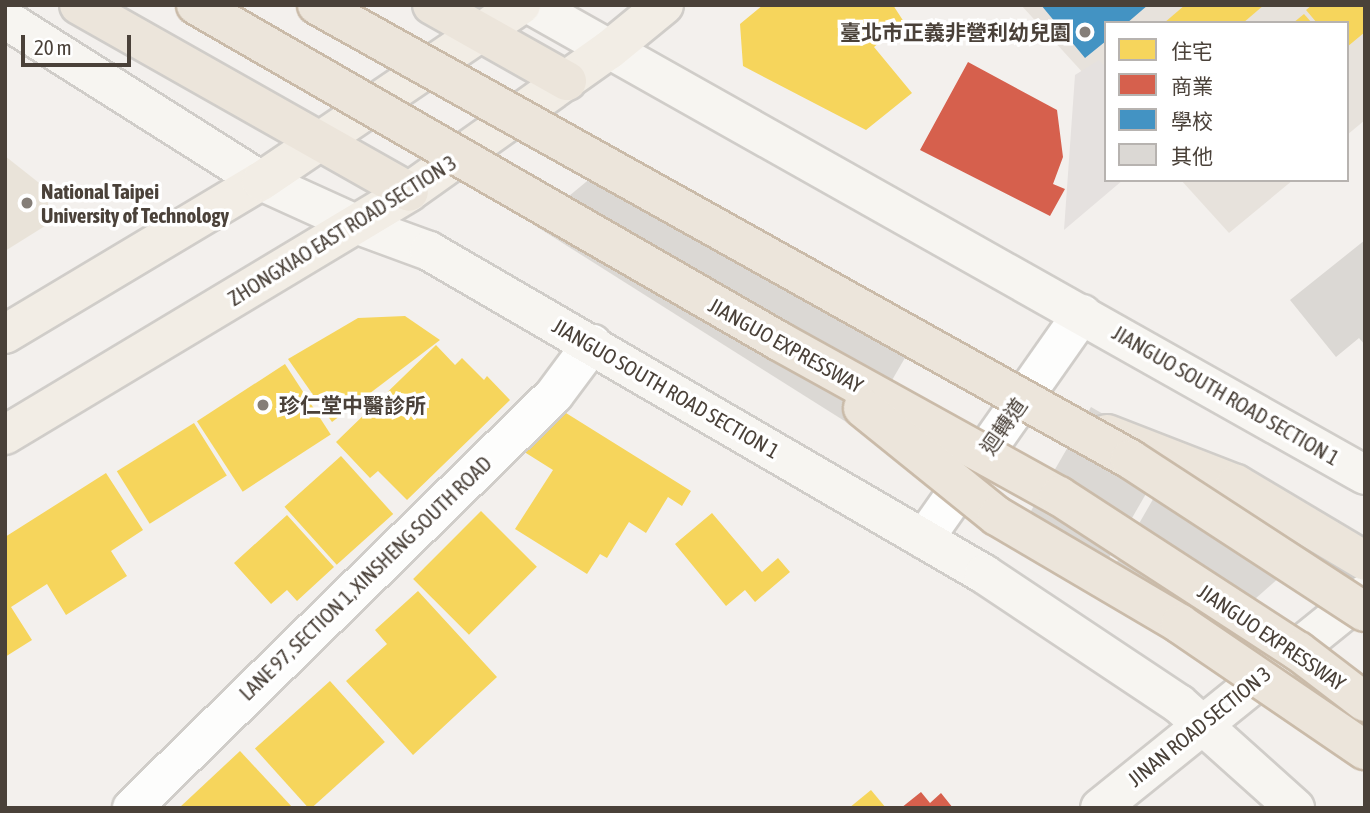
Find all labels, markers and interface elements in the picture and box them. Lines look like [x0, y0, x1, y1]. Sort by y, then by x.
place label: 臺北市正義非營利幼兒園 [840, 19, 1071, 45]
scale bar [24, 21, 135, 65]
legend [1104, 21, 1349, 182]
marker: 臺北市正義非營利幼兒園 [1077, 24, 1093, 40]
text: 20 m [34, 35, 72, 59]
text: 住宅 [1171, 39, 1213, 63]
text: 商業 [1171, 74, 1213, 98]
text: 學校 [1171, 109, 1213, 133]
text: 其他 [1171, 144, 1213, 168]
street label: ZHONGXIAO EAST ROAD SECTION 3 [223, 149, 461, 311]
place label: National Taipei University of Technology [41, 178, 229, 228]
marker: National Taipei University of Technology [19, 195, 35, 211]
street label: JIANGUO EXPRESSWAY [704, 292, 868, 398]
street label: JIANGUO SOUTH ROAD SECTION 1 [548, 313, 784, 463]
street label: JIANGUO SOUTH ROAD SECTION 1 [1108, 320, 1344, 470]
place label: 珍仁堂中醫診所 [279, 392, 426, 418]
street label: 迴轉道 [975, 393, 1031, 459]
marker: 珍仁堂中醫診所 [253, 395, 273, 415]
street label: LANE 97, SECTION 1, XINSHENG SOUTH ROAD [234, 451, 496, 705]
street label: JIANGUO EXPRESSWAY [1193, 578, 1351, 696]
street label: JINAN ROAD SECTION 3 [1122, 661, 1276, 791]

